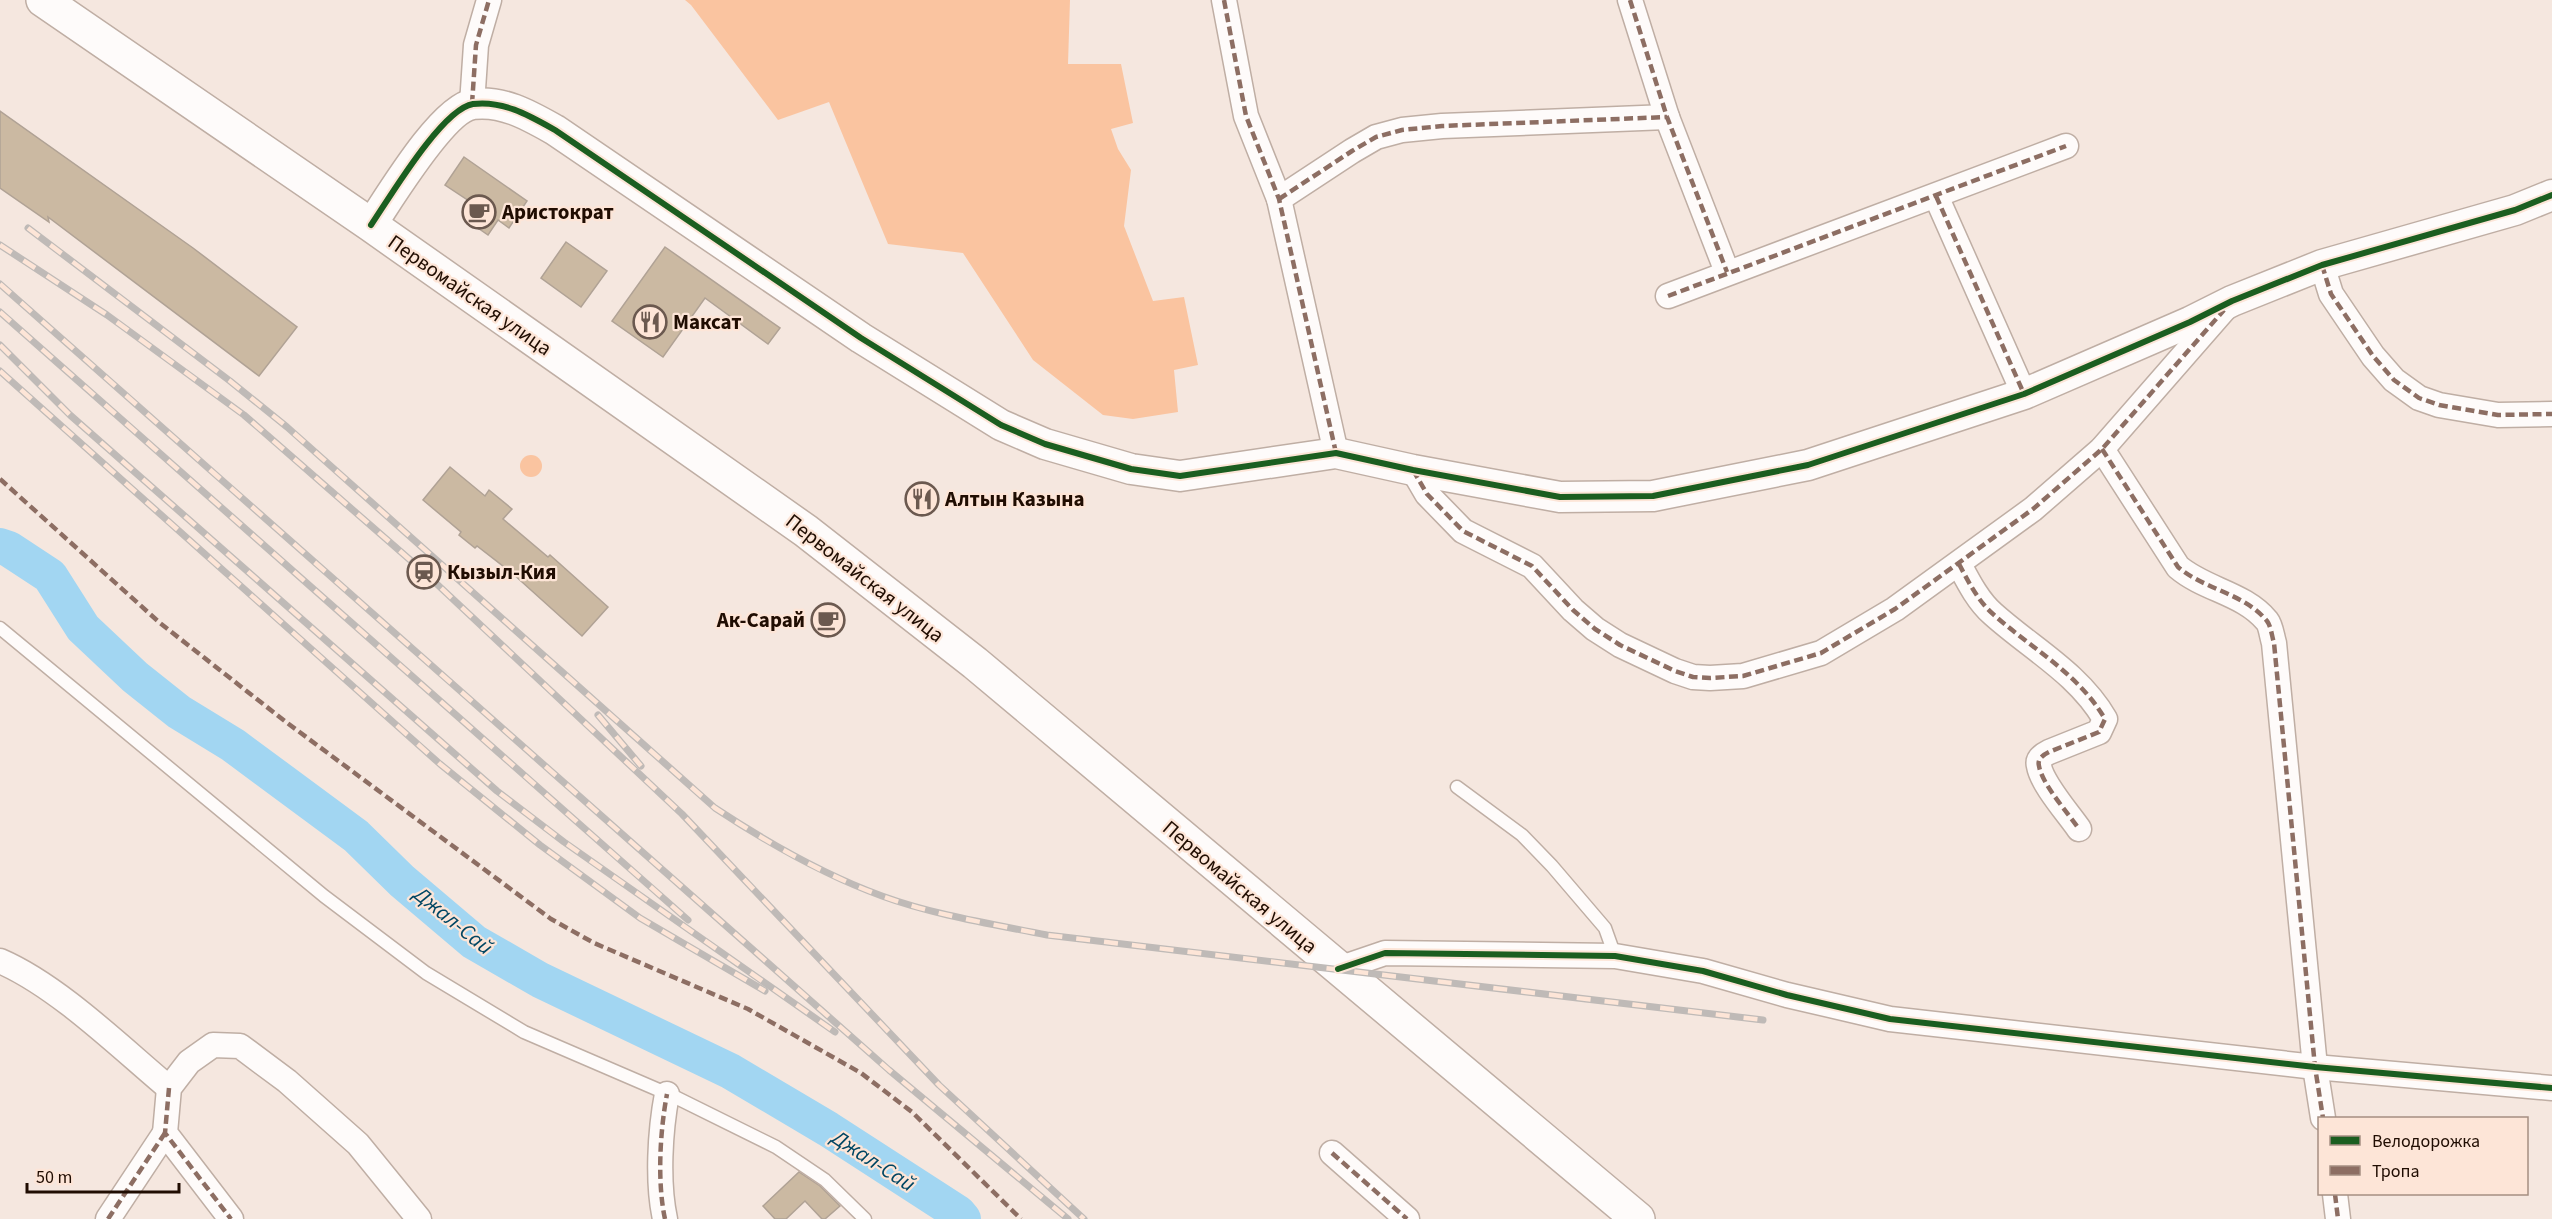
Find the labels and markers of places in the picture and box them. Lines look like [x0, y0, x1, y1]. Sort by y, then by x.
cafe icon: Аристократ [461, 194, 497, 230]
place label: Аристократ [501, 197, 614, 227]
restaurant icon: Максат [632, 304, 668, 340]
place label: Максат [673, 307, 742, 337]
restaurant icon: Алтын Казына [904, 481, 940, 517]
place label: Алтын Казына [944, 484, 1085, 514]
station icon: Кызыл-Кия [406, 554, 442, 590]
place label: Кызыл-Кия [447, 557, 557, 587]
cafe icon: Ак-Сарай [810, 602, 846, 638]
place label: Ак-Сарай [716, 605, 805, 635]

